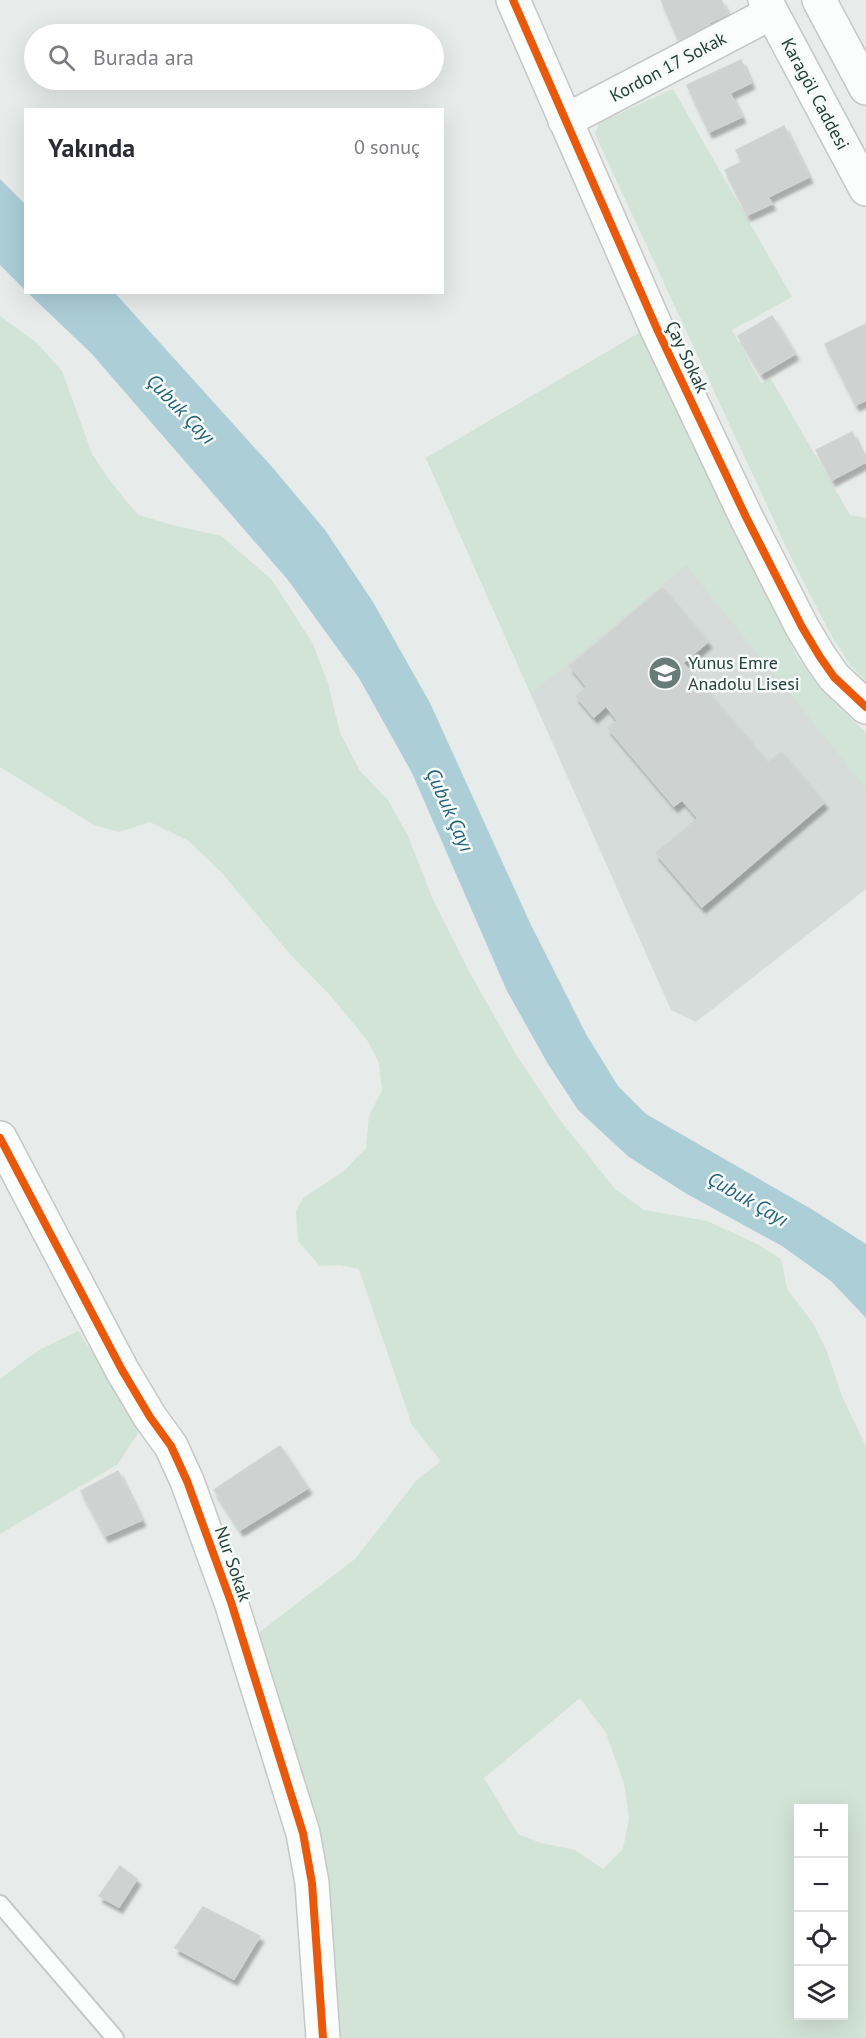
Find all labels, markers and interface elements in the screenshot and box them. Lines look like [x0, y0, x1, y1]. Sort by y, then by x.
search box [24, 24, 444, 90]
street label: Kordon 17 Sokak [606, 26, 730, 107]
street label: Karagöl Caddesi [776, 34, 855, 154]
icon: search [45, 41, 78, 74]
text: Burada ara [93, 43, 194, 71]
text: Yakında [48, 131, 135, 164]
text: 0 sonuç [354, 134, 420, 160]
street label: Çay Sokak [661, 317, 714, 397]
water label: Çubuk Çayı [141, 368, 221, 450]
place label: Yunus Emre Anadolu Lisesi [688, 651, 800, 695]
school or university icon: Yunus Emre Anadolu Lisesi [647, 655, 683, 691]
water label: Çubuk Çayı [420, 764, 480, 856]
water label: Çubuk Çayı [703, 1166, 793, 1232]
street label: Nur Sokak [210, 1523, 257, 1605]
map controls [794, 1804, 848, 2020]
button: + [794, 1804, 848, 1858]
button: − [794, 1858, 848, 1912]
button: locate [794, 1912, 848, 1966]
button: layers [794, 1966, 848, 2020]

